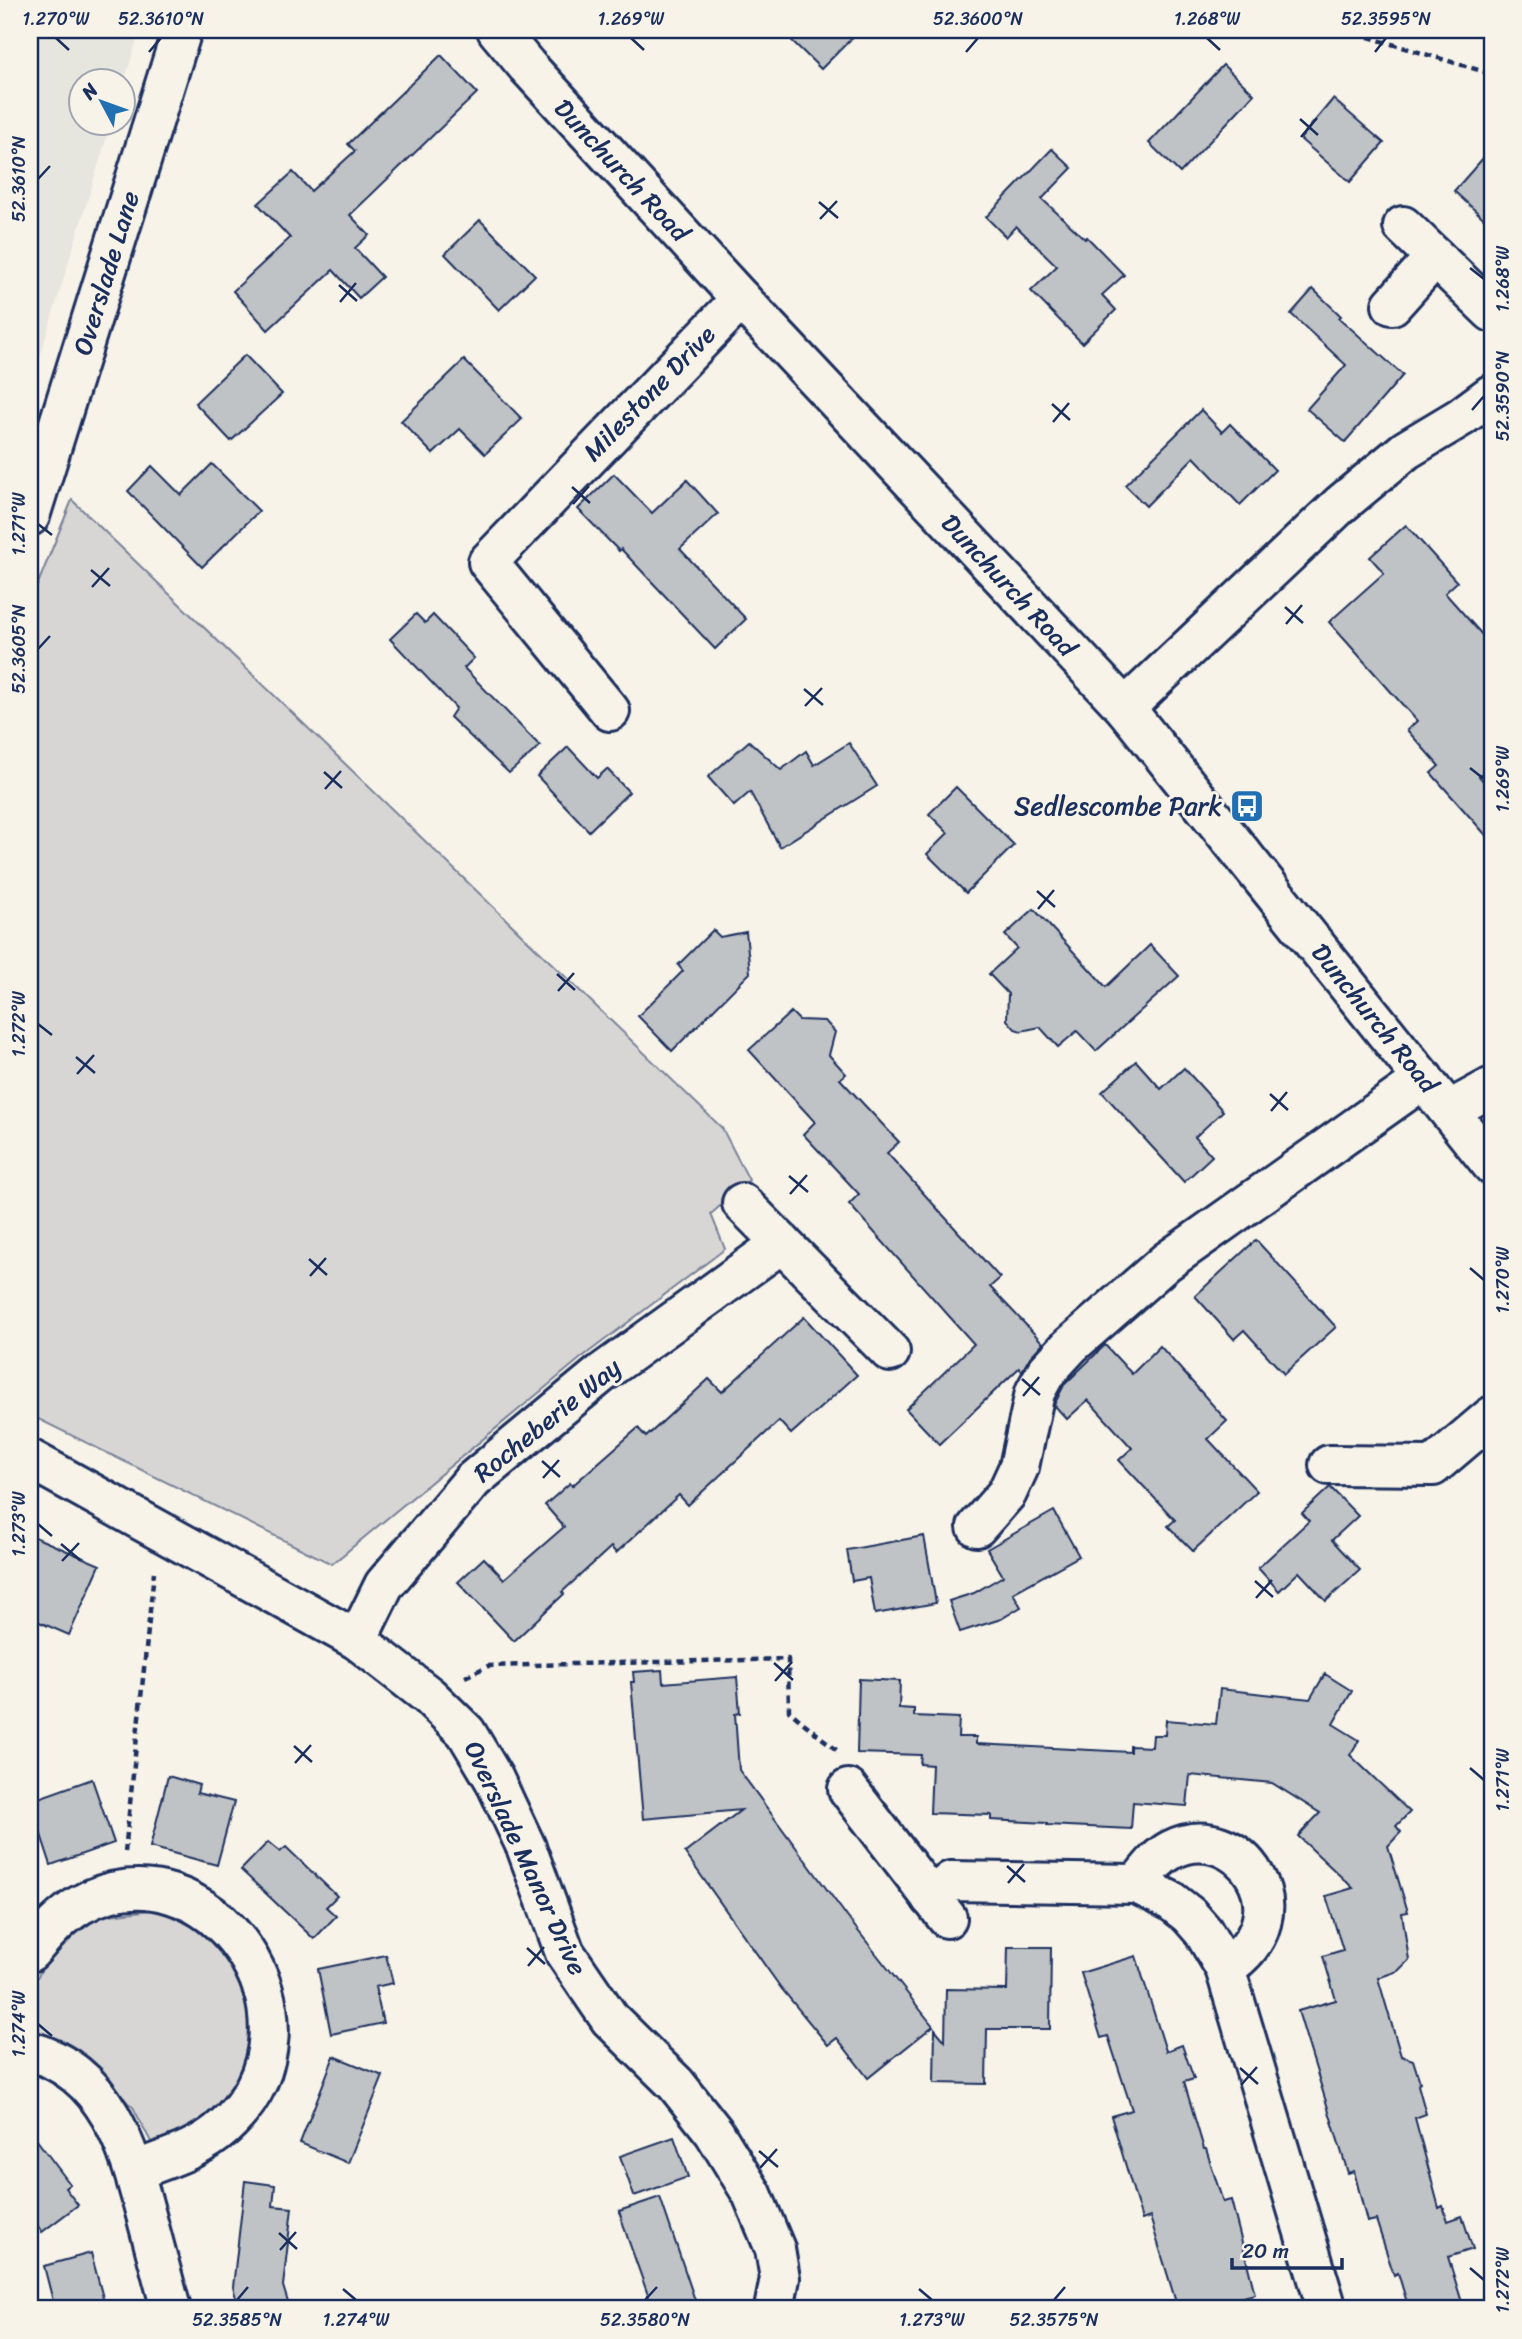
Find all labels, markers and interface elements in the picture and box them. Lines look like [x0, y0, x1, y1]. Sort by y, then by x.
text: 1.270°W [23, 3, 91, 35]
text: 52.3610°N [118, 3, 205, 35]
text: 1.269°W [598, 3, 665, 35]
text: 52.3600°N [933, 3, 1023, 35]
text: 1.268°W [1174, 3, 1241, 35]
text: 52.3595°N [1341, 3, 1431, 35]
north arrow [66, 66, 136, 136]
text: N [72, 75, 107, 108]
street label: Dunchurch Road [543, 87, 703, 254]
text: 52.3610°N [3, 135, 35, 222]
street label: Overslade Lane [59, 185, 153, 361]
text: 1.268°W [1487, 245, 1519, 312]
street label: Milestone Drive [571, 313, 727, 473]
text: 52.3590°N [1487, 350, 1519, 441]
text: 1.271°W [3, 491, 35, 556]
street label: Dunchurch Road [930, 502, 1090, 669]
text: 52.3605°N [3, 604, 35, 694]
text: 1.269°W [1487, 745, 1519, 812]
place label: Sedlescombe Park [1014, 783, 1222, 829]
bus stop icon: Sedlescombe Park [1228, 787, 1266, 825]
street label: Dunchurch Road [1299, 932, 1452, 1106]
text: 1.272°W [3, 990, 35, 1057]
text: 1.270°W [1487, 1245, 1519, 1313]
street label: Rocheberie Way [463, 1345, 632, 1494]
text: 1.273°W [3, 1490, 35, 1557]
street label: Overslade Manor Drive [451, 1733, 601, 1983]
text: 1.271°W [1487, 1747, 1519, 1812]
text: 1.274°W [3, 1990, 35, 2057]
scale bar [1232, 2227, 1342, 2271]
text: 20 m [1242, 2232, 1289, 2270]
text: 1.272°W [1487, 2246, 1519, 2313]
text: 52.3585°N [192, 2304, 282, 2336]
text: 1.274°W [323, 2304, 390, 2336]
text: 52.3580°N [600, 2304, 691, 2336]
text: 1.273°W [899, 2304, 966, 2336]
text: 52.3575°N [1009, 2304, 1099, 2336]

